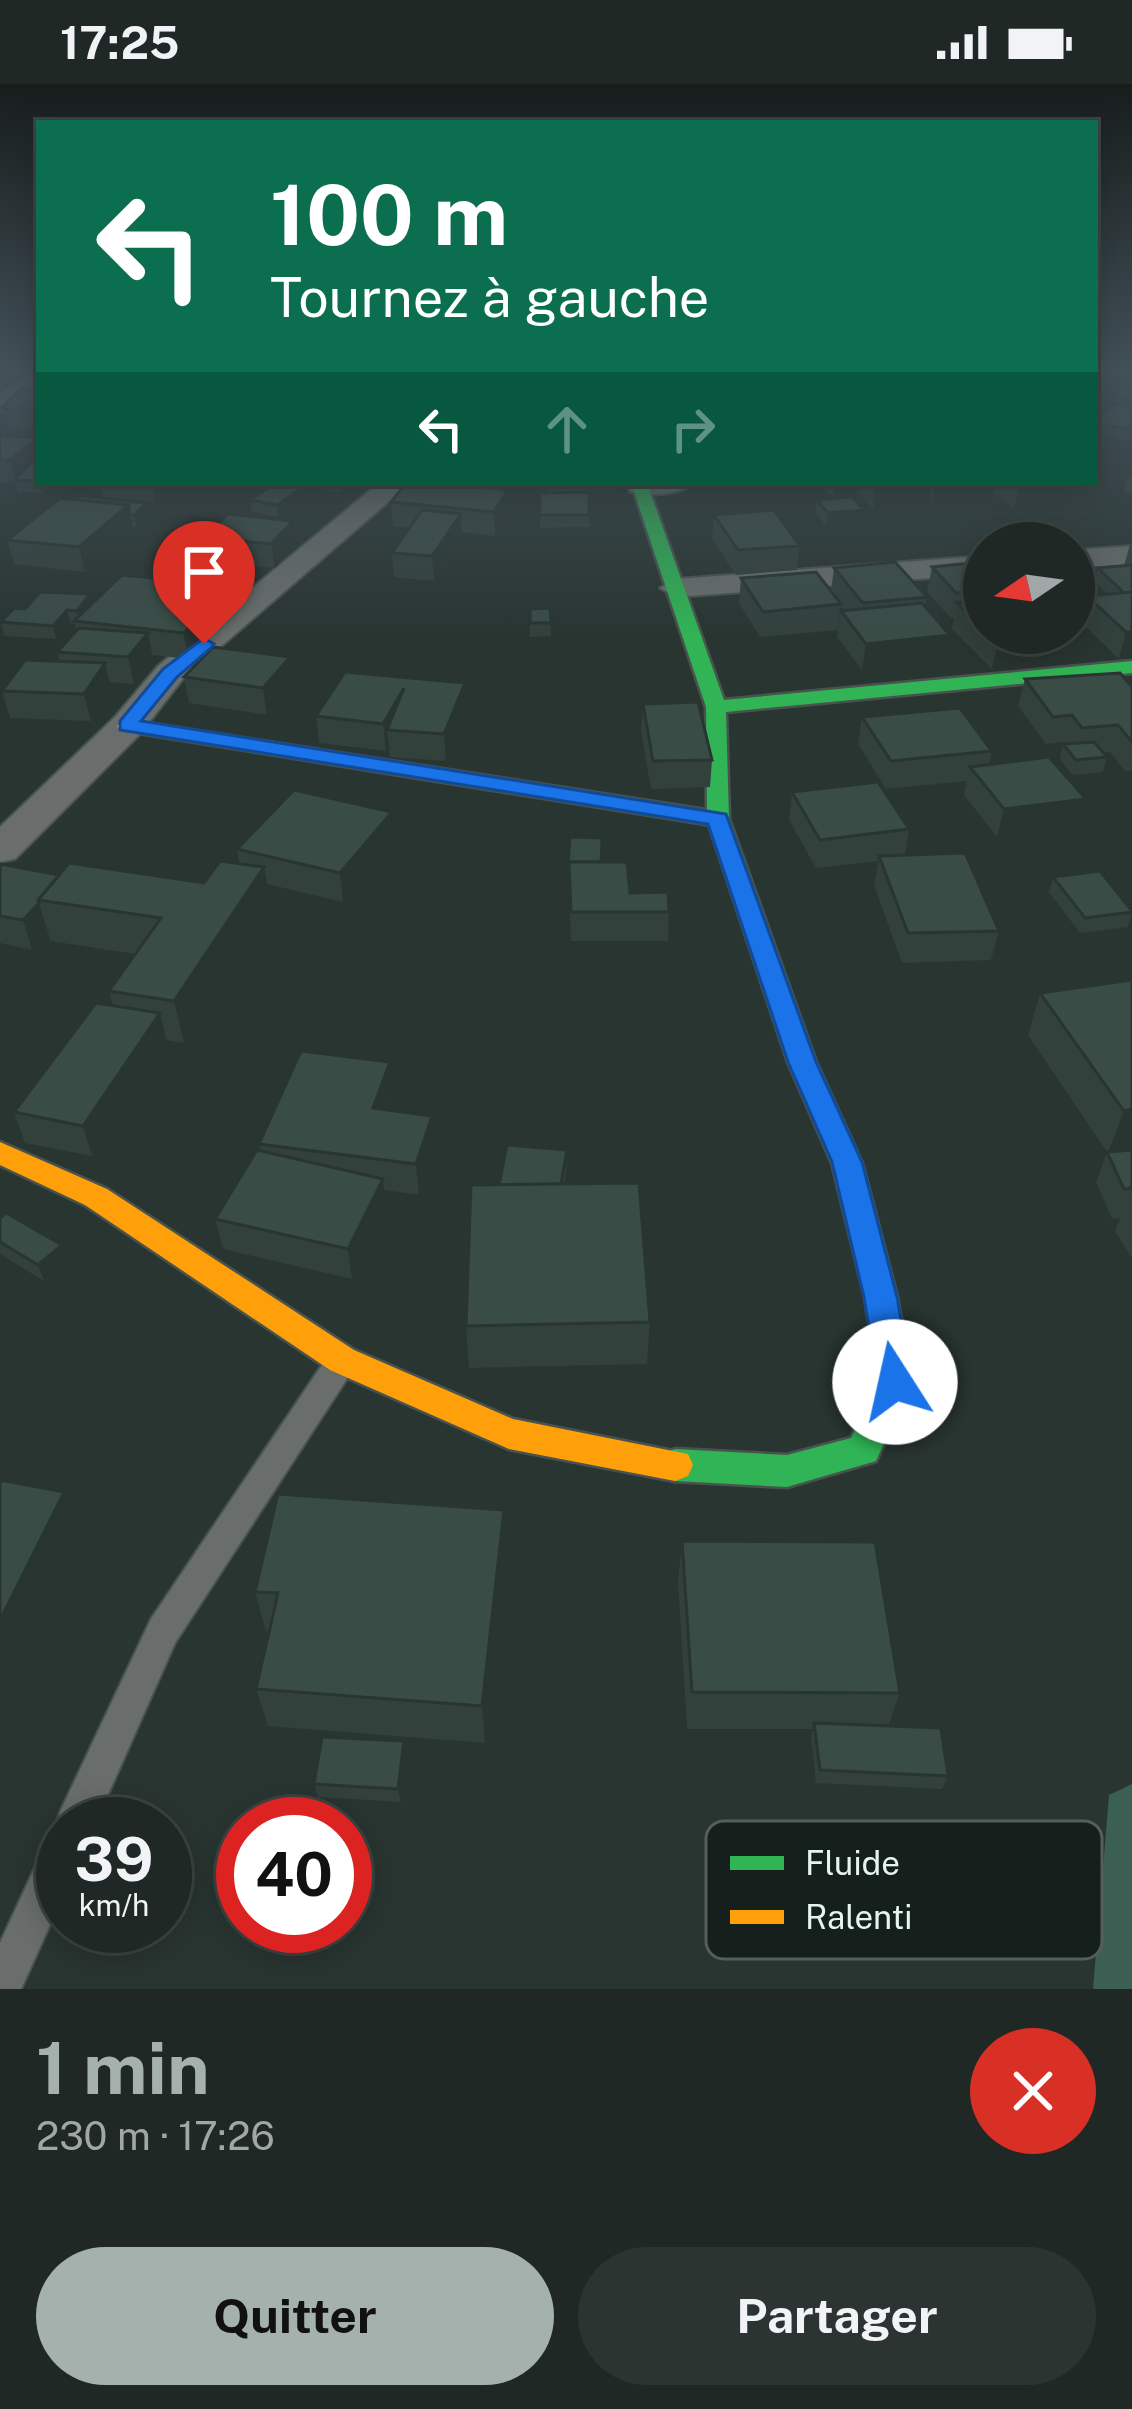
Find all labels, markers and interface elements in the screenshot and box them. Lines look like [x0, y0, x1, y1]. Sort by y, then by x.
text: 17:25 [60, 16, 179, 69]
text: 100 m [270, 165, 508, 264]
icon: left [72, 168, 228, 324]
text: Tournez à gauche [270, 266, 709, 329]
icon: left [408, 396, 474, 462]
icon: ahead [534, 396, 600, 462]
icon: right [660, 396, 726, 462]
pin [153, 521, 255, 644]
north arrow [963, 522, 1095, 654]
map controls [963, 522, 1095, 654]
icon: arrive [171, 539, 237, 605]
position arrow [832, 1319, 958, 1445]
speed limit sign: 40 [216, 1797, 372, 1953]
legend [706, 1821, 1102, 1959]
text: 39 [74, 1824, 154, 1895]
text: Fluide [805, 1844, 900, 1882]
text: km/h [79, 1887, 149, 1923]
text: Ralenti [805, 1898, 912, 1936]
text: 1 min [36, 2026, 210, 2110]
button: close [970, 2028, 1096, 2154]
text: 230 m · 17:26 [36, 2113, 275, 2159]
button: Quitter [36, 2247, 554, 2385]
button: Partager [578, 2247, 1096, 2385]

